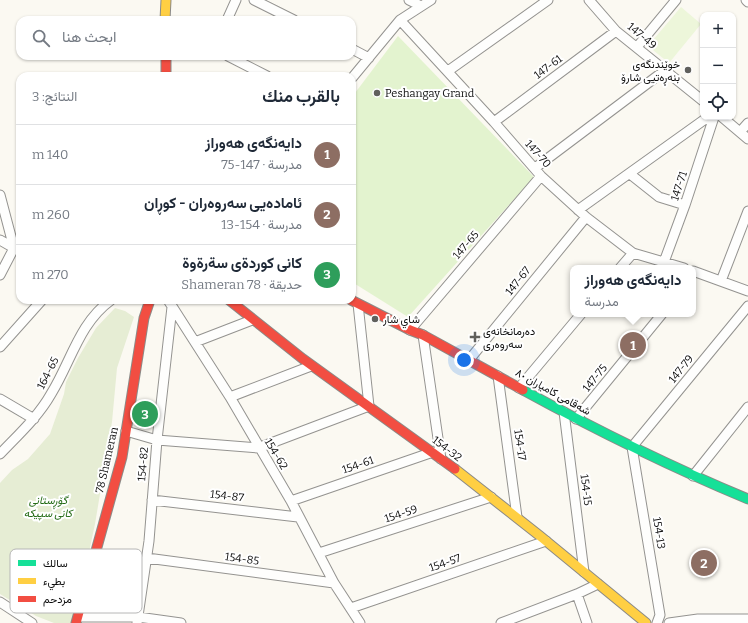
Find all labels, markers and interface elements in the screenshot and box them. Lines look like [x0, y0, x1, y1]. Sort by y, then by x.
map controls [700, 12, 736, 120]
button: + [700, 12, 736, 48]
search box [16, 16, 356, 60]
street label: 147-49 [625, 20, 659, 52]
icon: search [30, 27, 52, 49]
text: ابحث هنا [62, 28, 116, 46]
button: − [700, 48, 736, 84]
street label: 147-61 [531, 52, 565, 82]
place label: خوێندنگەی بنەڕەتیی شارۆ [621, 58, 680, 86]
marker: خوێندنگەی بنەڕەتیی شارۆ [683, 65, 693, 75]
button: locate [700, 84, 736, 120]
text: بالقرب منك [262, 86, 340, 107]
place label: Peshangay Grand [385, 87, 475, 100]
marker: Peshangay Grand [372, 88, 382, 98]
text: النتائج: 3 [32, 89, 77, 104]
text: دایەنگەی هەوراز [205, 134, 302, 152]
street label: 147-70 [522, 138, 554, 170]
text: 140 m [32, 147, 68, 162]
text: 1 [324, 147, 330, 162]
text: مدرسة · 147-75 [221, 157, 302, 172]
street label: 147-71 [668, 169, 690, 202]
text: ئامادەیی سەروەران - کوڕان [144, 194, 302, 212]
text: 260 m [32, 207, 70, 222]
text: 2 [323, 207, 331, 222]
text: مدرسة · 154-13 [221, 217, 302, 232]
street label: 147-65 [450, 228, 482, 262]
text: كانى كوردةى سةرةوة [182, 254, 302, 272]
street label: 147-67 [503, 264, 534, 298]
popup [570, 265, 696, 317]
text: 270 m [32, 267, 69, 282]
text: 3 [323, 267, 331, 282]
text: دایەنگەی هەوراز [585, 271, 682, 289]
text: حديقة · 78 Shameran [181, 277, 302, 292]
text: مدرسة [585, 294, 619, 309]
place label: شاي شار [382, 313, 420, 329]
marker: شاي شار [370, 314, 380, 324]
place label: دەرمانخانەی سەروەری [483, 325, 535, 351]
pin: 1 [620, 330, 646, 360]
marker: دەرمانخانەی سەروەری [470, 332, 480, 342]
your location [454, 350, 474, 370]
street label: 147-79 [666, 352, 696, 386]
street label: 164-65 [34, 355, 62, 391]
street label: 147-75 [580, 362, 610, 394]
street label: شەقامی کامیاران ٨٠ [513, 366, 593, 418]
pin: 3 [132, 399, 158, 429]
street label: 78 Shameran [93, 426, 121, 494]
street label: 154-17 [511, 429, 529, 462]
street label: 154-32 [430, 434, 464, 464]
street label: 154-62 [262, 436, 290, 472]
street label: 154-82 [135, 446, 151, 482]
street label: 154-61 [340, 453, 376, 476]
street label: 154-15 [578, 473, 594, 507]
street label: 154-87 [209, 487, 245, 505]
park label: گۆڕستانی کانی سپیکە [24, 494, 74, 521]
street label: 154-59 [383, 503, 419, 525]
street label: 154-13 [650, 516, 668, 550]
pin: 2 [691, 548, 717, 578]
legend [10, 549, 142, 613]
street label: 154-85 [224, 550, 260, 568]
street label: 154-57 [427, 551, 463, 574]
text: سالك [43, 557, 68, 570]
text: بطيء [43, 575, 65, 591]
text: مزدحم [43, 593, 72, 607]

